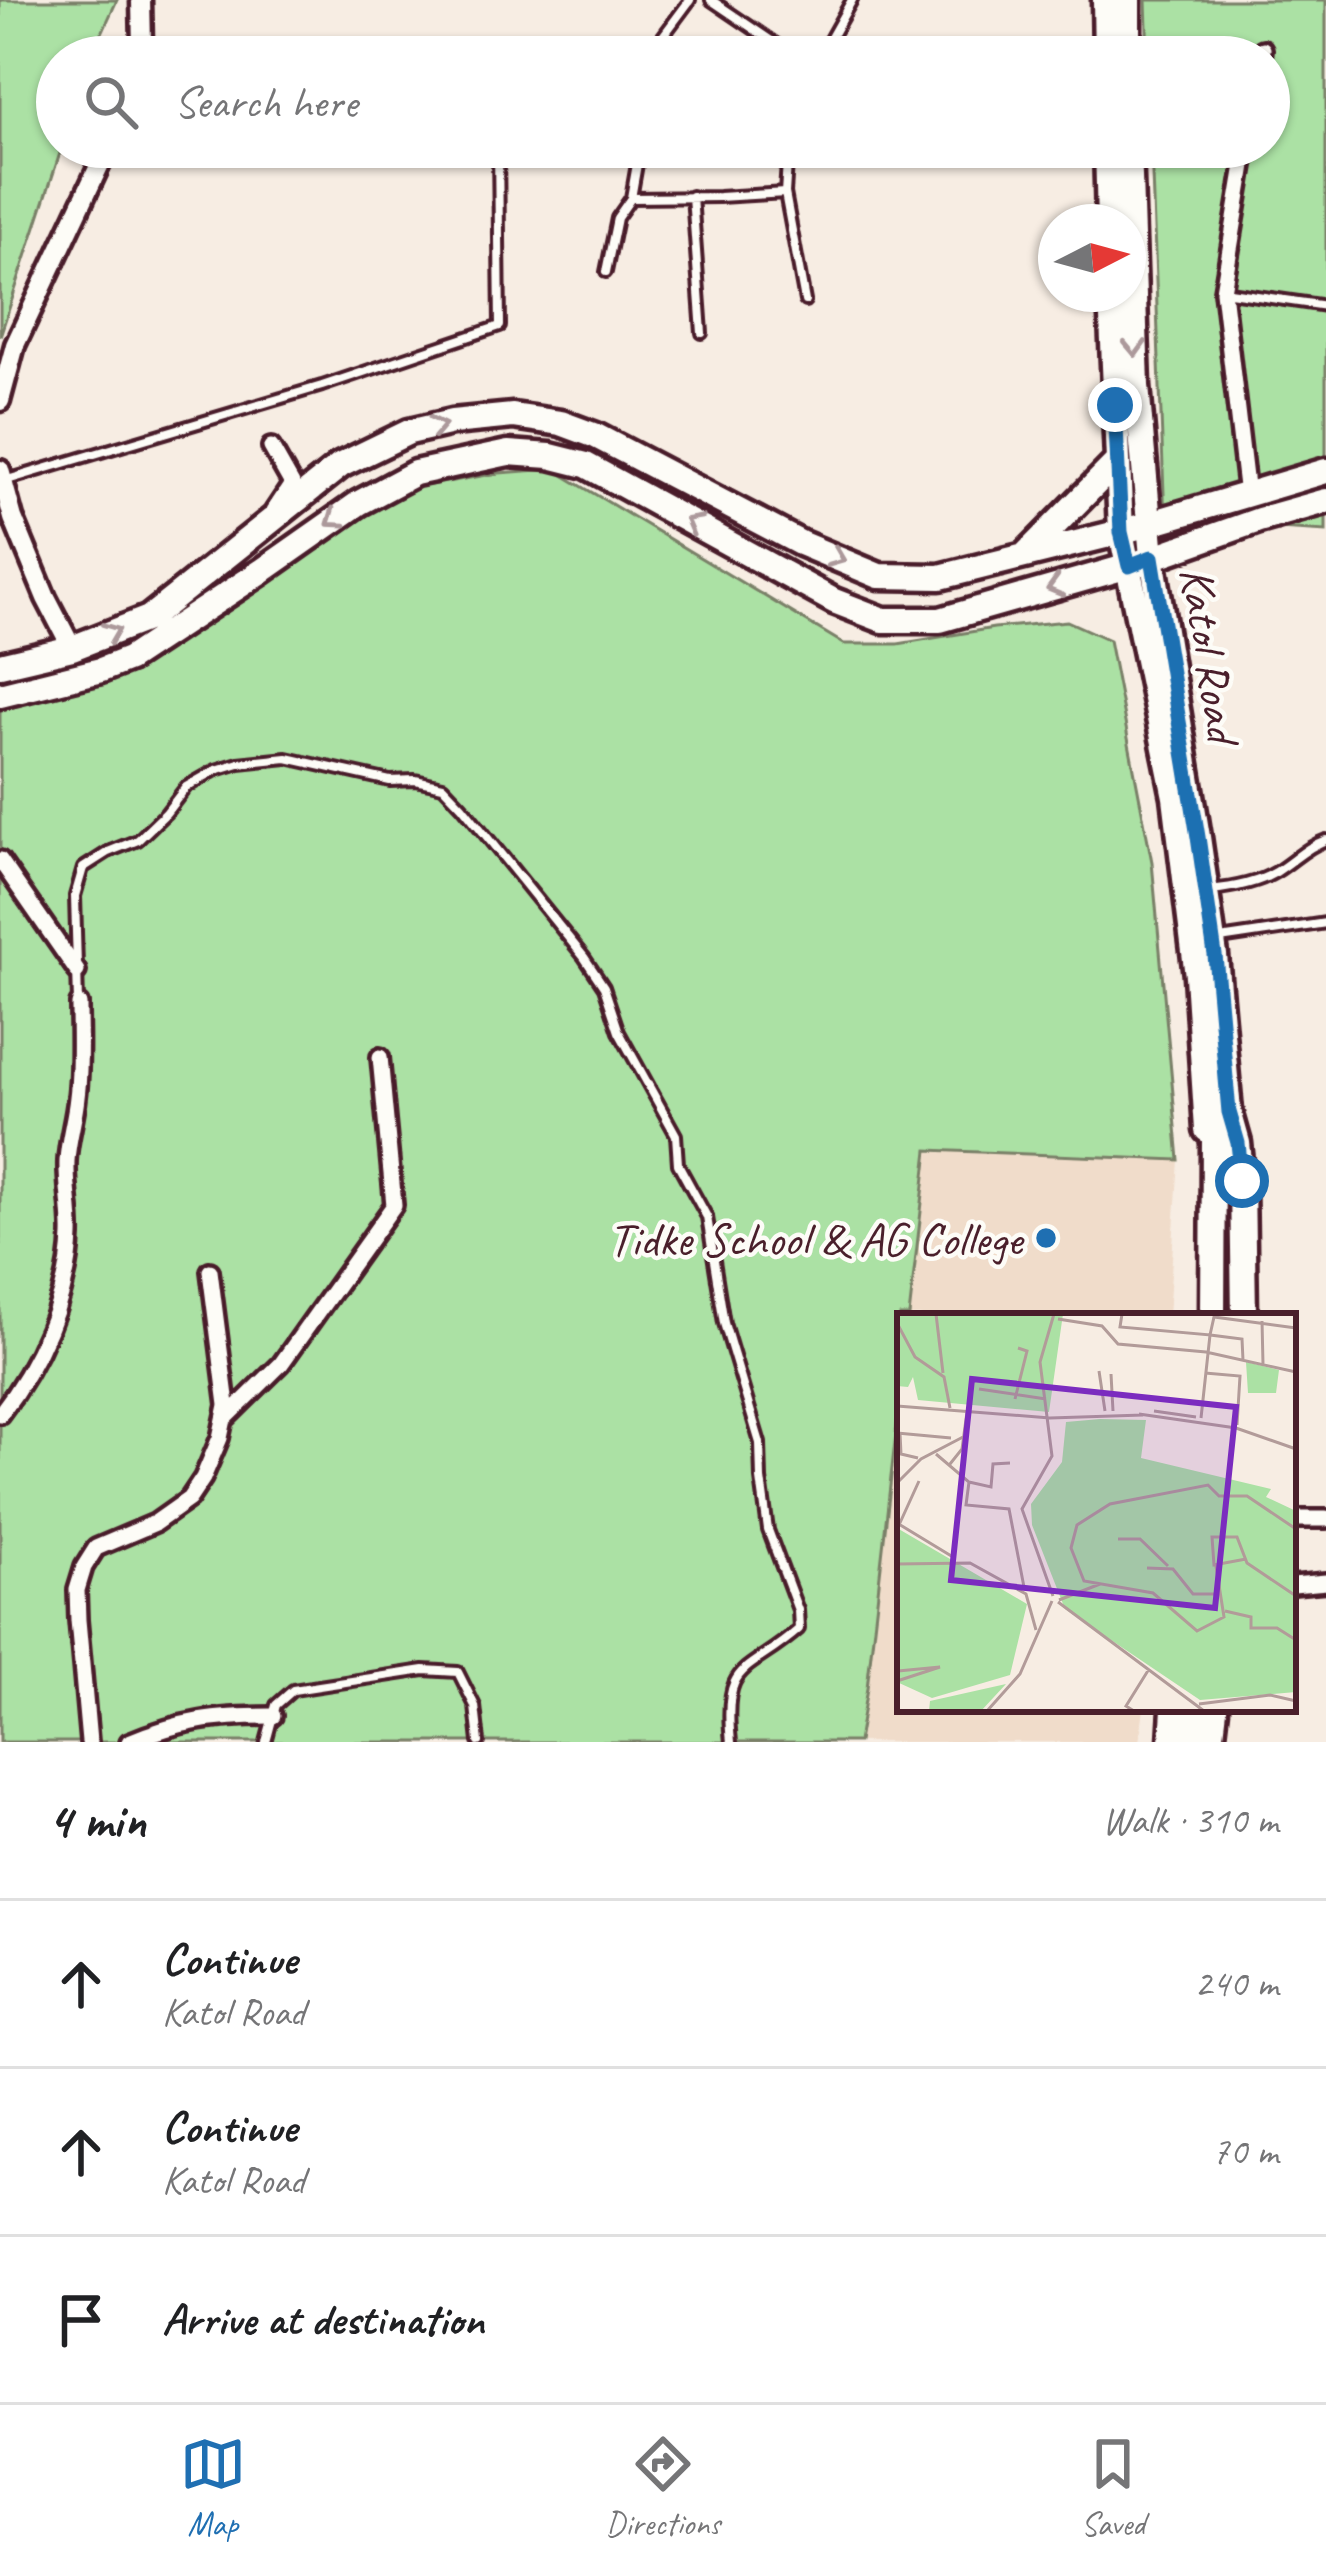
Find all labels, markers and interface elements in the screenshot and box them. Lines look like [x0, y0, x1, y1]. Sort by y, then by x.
search box [36, 36, 1290, 168]
icon: search [78, 69, 144, 135]
text: Search here [174, 74, 357, 131]
north arrow [1038, 204, 1146, 312]
one-way arrow [1122, 339, 1148, 358]
route end [1088, 378, 1142, 432]
one-way arrow [427, 414, 447, 439]
one-way arrow [325, 506, 347, 528]
one-way arrow [684, 515, 705, 538]
one-way arrow [825, 544, 846, 568]
street label: Katol Road [1167, 562, 1254, 752]
one-way arrow [1045, 573, 1066, 598]
one-way arrow [101, 622, 122, 647]
route start [1215, 1154, 1269, 1208]
place label: Tidke School & AG College [608, 1209, 1025, 1269]
marker: Tidke School & AG College [1033, 1225, 1059, 1251]
inset map [897, 1313, 1296, 1712]
text: 4 min [48, 1788, 146, 1852]
text: Walk · 310 m [1102, 1796, 1278, 1845]
text: Continue [162, 1931, 296, 1988]
icon: ahead [48, 1951, 114, 2017]
text: 240 m [1194, 1959, 1278, 2008]
text: Katol Road [162, 1988, 305, 2037]
text: Continue [162, 2099, 296, 2156]
icon: ahead [48, 2119, 114, 2185]
text: 70 m [1212, 2127, 1278, 2176]
text: Katol Road [162, 2156, 305, 2205]
icon: arrive [48, 2287, 114, 2353]
text: Arrive at destination [162, 2291, 484, 2348]
tab: Map [180, 2431, 246, 2545]
tab: Directions [606, 2431, 720, 2545]
tab: Saved [1080, 2431, 1146, 2545]

